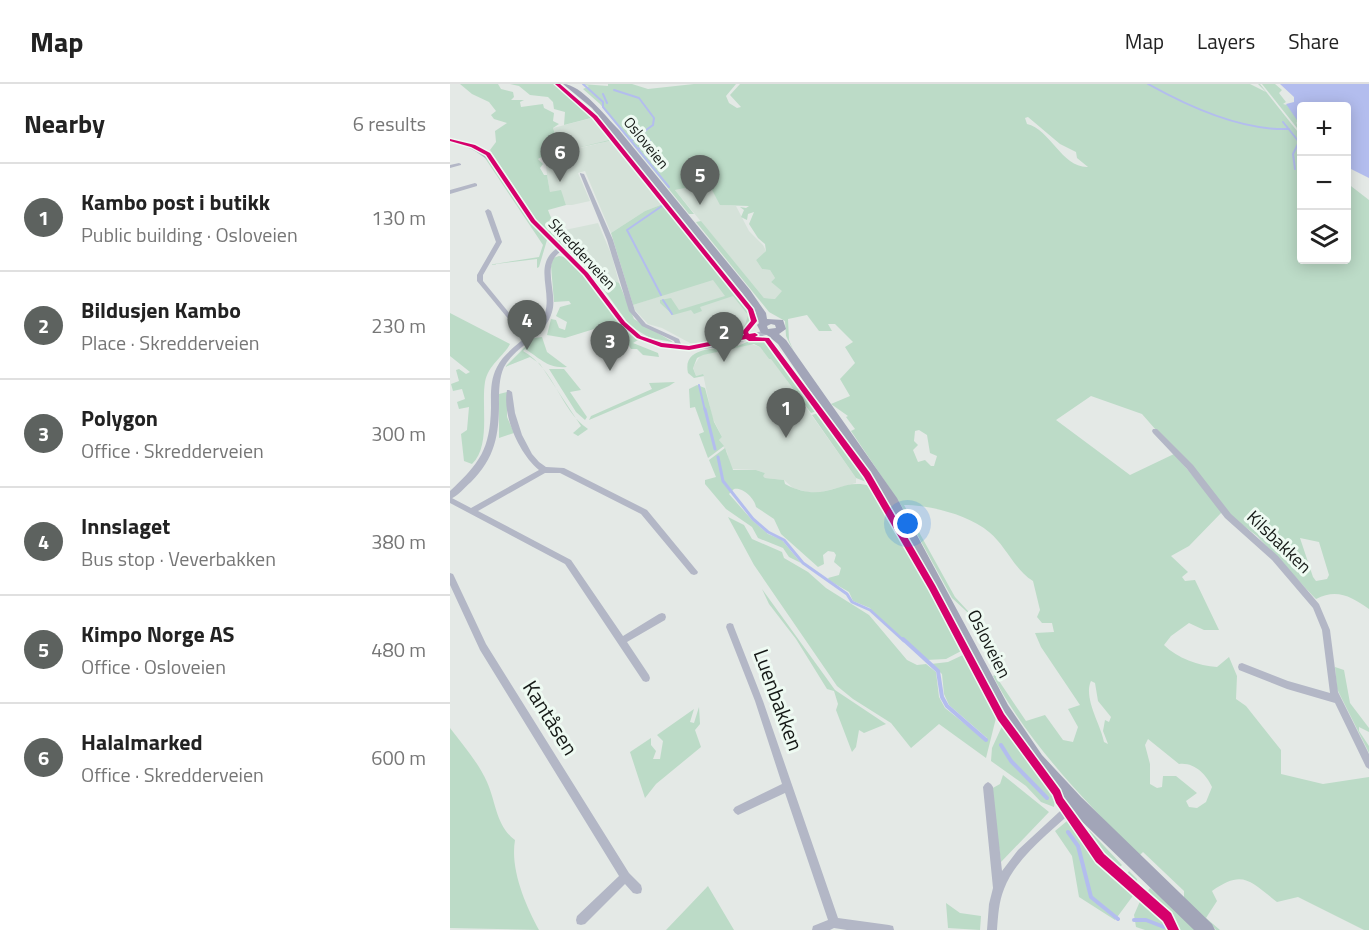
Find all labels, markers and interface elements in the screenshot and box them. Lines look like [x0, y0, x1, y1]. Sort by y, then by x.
text: Map [30, 20, 84, 63]
text: Map [1125, 25, 1164, 57]
text: Layers [1197, 25, 1255, 57]
text: Share [1288, 25, 1339, 57]
map controls [1297, 102, 1351, 264]
button: + [1297, 102, 1351, 156]
text: Nearby [24, 104, 105, 143]
text: 6 results [353, 108, 426, 139]
street label: Osloveien [618, 111, 675, 174]
pin: 6 [540, 132, 580, 182]
pin: 5 [680, 156, 720, 205]
button: − [1297, 156, 1351, 210]
text: Kambo post i butikk [81, 185, 270, 219]
text: 1 [38, 202, 49, 233]
text: 130 m [371, 202, 426, 233]
button: layers [1297, 210, 1351, 264]
street label: Skredderveien [543, 213, 622, 294]
text: Public building · Osloveien [81, 219, 298, 250]
text: Bildusjen Kambo [81, 293, 241, 327]
pin: 4 [508, 300, 547, 350]
text: 2 [38, 310, 49, 341]
text: 230 m [371, 310, 426, 341]
pin: 2 [704, 312, 744, 362]
pin: 3 [590, 322, 630, 371]
text: Place · Skredderveien [81, 327, 260, 358]
pin: 1 [766, 388, 806, 438]
text: Polygon [81, 401, 158, 435]
text: 3 [38, 418, 49, 449]
text: 300 m [371, 418, 426, 449]
text: Office · Skredderveien [81, 435, 264, 466]
street label: Kilsbakken [1241, 504, 1318, 579]
text: Innslaget [81, 509, 170, 543]
your location [893, 509, 922, 538]
text: 4 [38, 526, 49, 557]
text: 380 m [371, 526, 426, 557]
text: Bus stop · Veverbakken [81, 543, 276, 574]
street label: Osloveien [961, 605, 1018, 683]
text: Kimpo Norge AS [81, 617, 235, 651]
text: 5 [38, 634, 49, 665]
text: 480 m [371, 634, 426, 665]
street label: Luenbakken [746, 644, 812, 755]
text: Office · Osloveien [81, 651, 226, 682]
street label: Kantåsen [515, 674, 586, 761]
text: Halalmarked [81, 725, 203, 759]
text: 6 [38, 742, 49, 773]
text: 600 m [371, 742, 426, 773]
text: Office · Skredderveien [81, 759, 264, 790]

